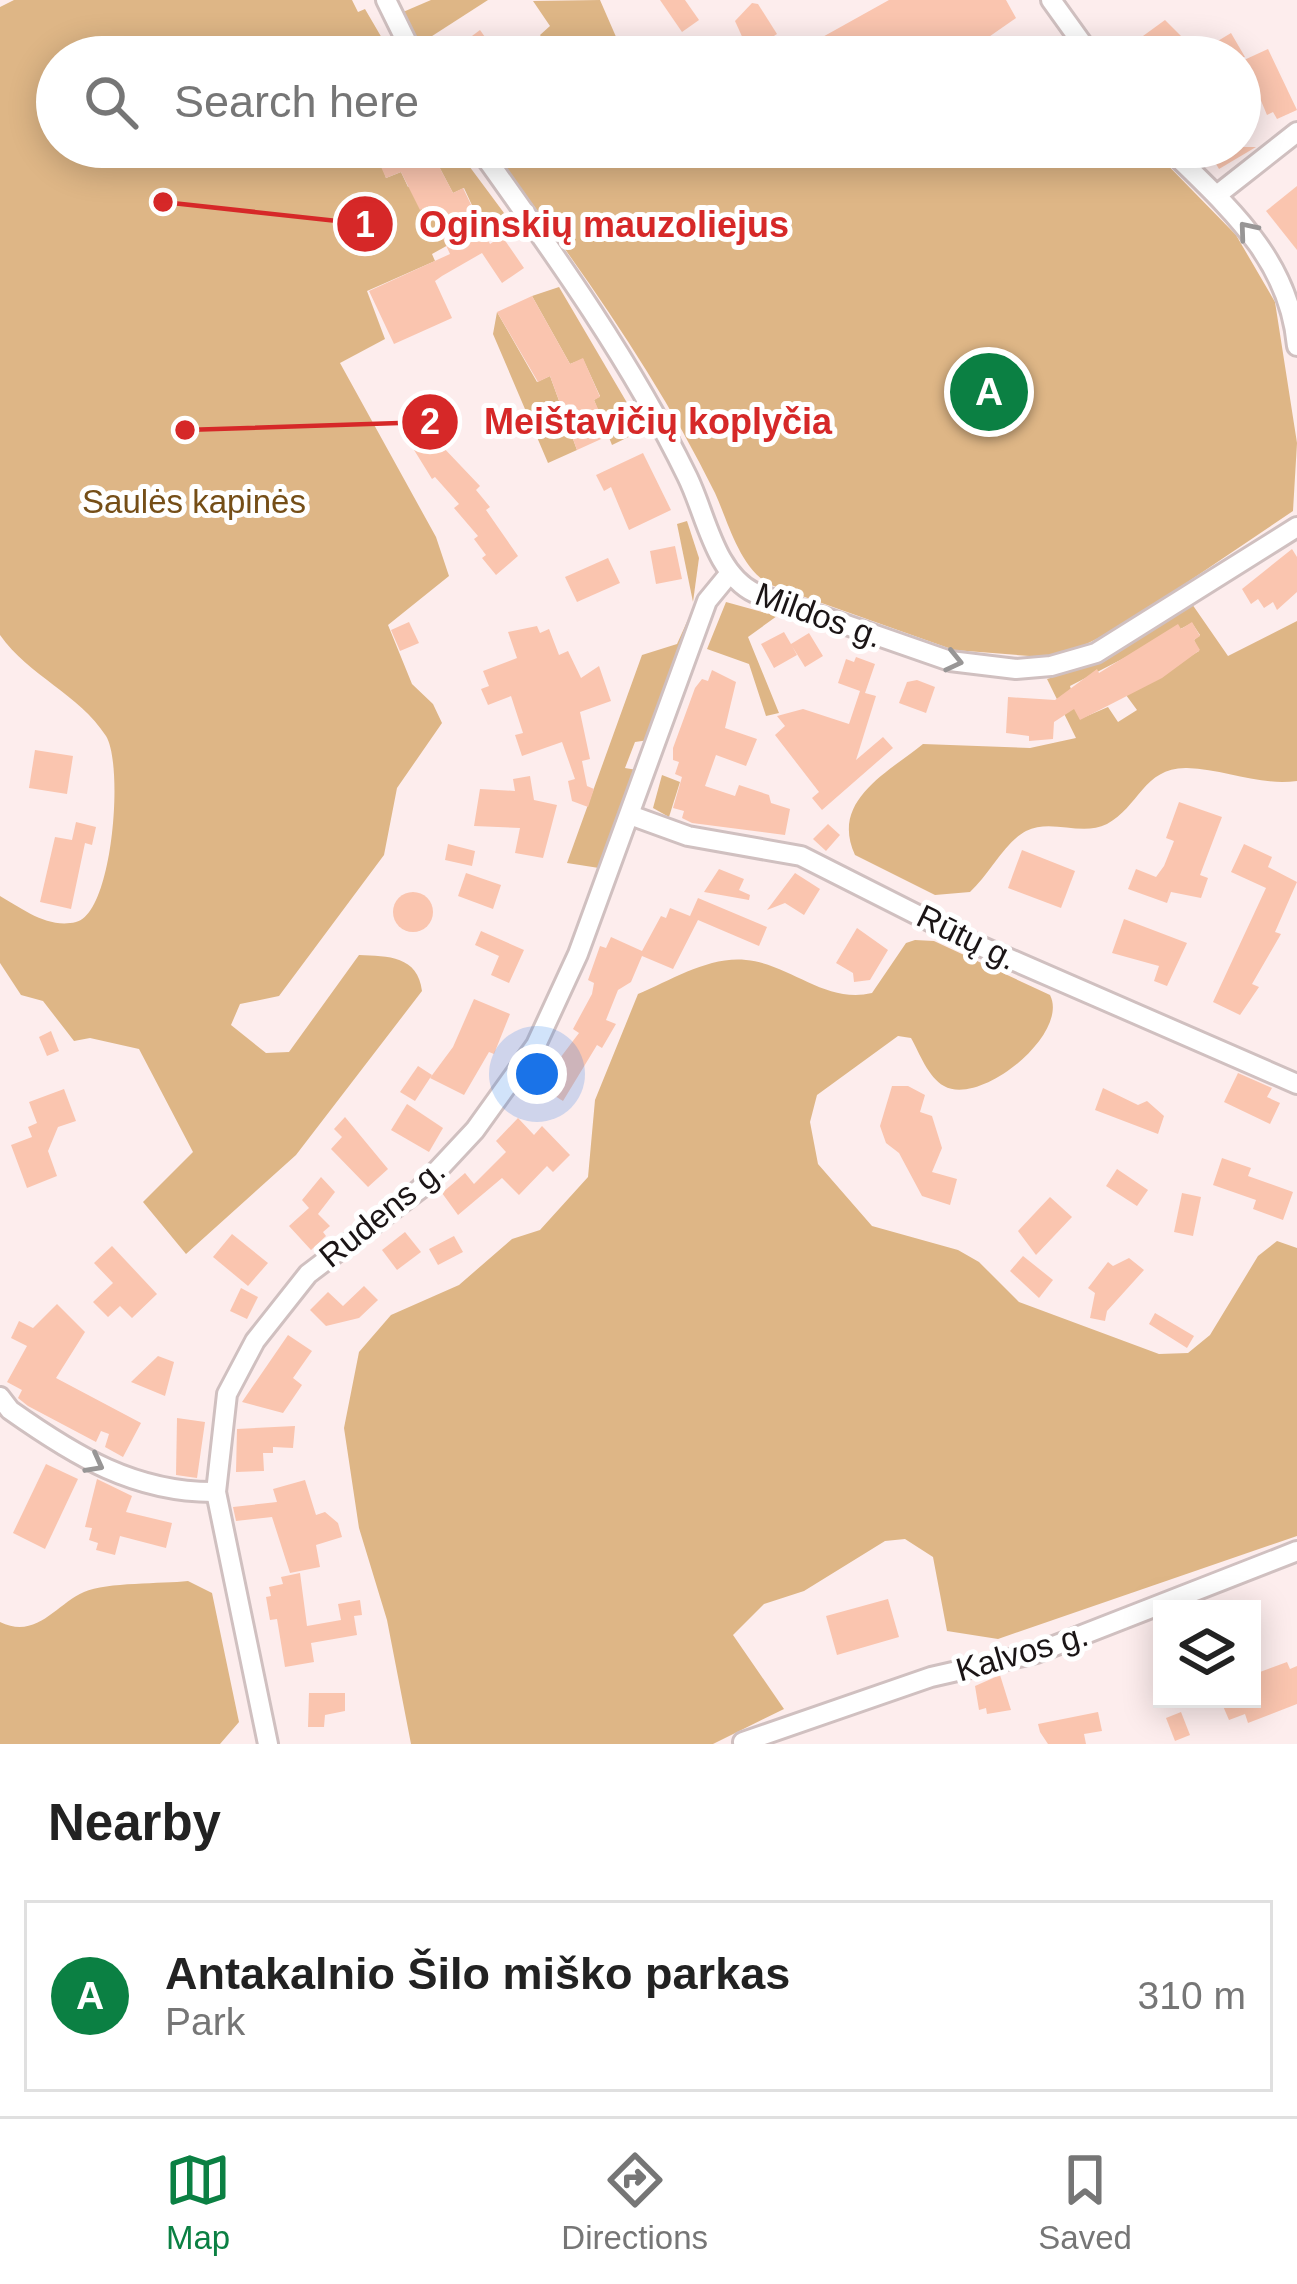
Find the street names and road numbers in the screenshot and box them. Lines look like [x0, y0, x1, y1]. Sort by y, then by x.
street label: Mildos g. [751, 575, 887, 655]
street label: Rūtų g. [911, 897, 1023, 977]
street label: Rudens g. [312, 1151, 452, 1275]
street label: Kalvos g. [952, 1616, 1092, 1688]

